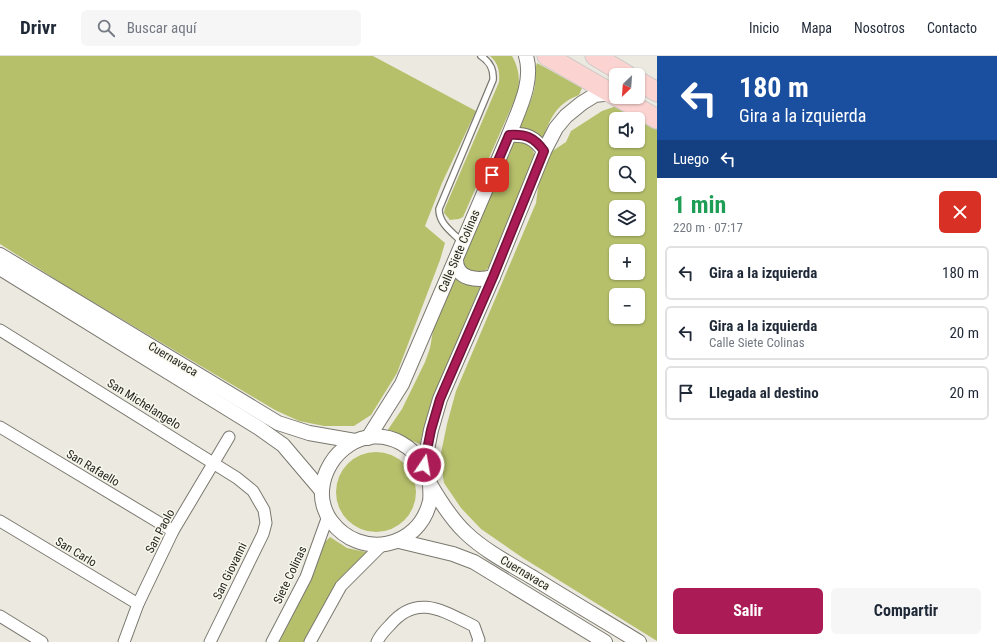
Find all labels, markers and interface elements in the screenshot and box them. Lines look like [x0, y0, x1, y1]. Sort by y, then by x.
search box [81, 10, 361, 46]
text: Drivr [20, 16, 57, 39]
icon: search [95, 17, 117, 39]
text: Buscar aquí [127, 19, 197, 37]
text: Inicio [749, 20, 779, 36]
text: Mapa [801, 20, 832, 36]
text: Nosotros [854, 20, 905, 36]
text: Contacto [927, 20, 977, 36]
north arrow [609, 68, 645, 104]
map controls [609, 68, 645, 324]
text: 180 m [739, 71, 809, 104]
icon: left [673, 72, 725, 124]
text: Gira a la izquierda [739, 105, 866, 126]
button: sound [609, 112, 645, 148]
icon: left [717, 148, 739, 170]
text: Luego [673, 150, 709, 168]
button: search [609, 156, 645, 192]
pin [475, 158, 509, 192]
icon: arrive [481, 164, 503, 186]
text: 1 min [673, 191, 726, 219]
button: close [939, 191, 981, 233]
button: layers [609, 200, 645, 236]
street label: Calle Siete Colinas [435, 208, 483, 294]
text: 220 m · 07:17 [673, 220, 743, 235]
button: + [609, 244, 645, 280]
icon: left [675, 262, 697, 284]
text: Gira a la izquierda [709, 264, 817, 282]
text: 180 m [942, 264, 979, 282]
button: − [609, 288, 645, 324]
text: Gira a la izquierda [709, 317, 817, 335]
icon: left [675, 322, 697, 344]
text: 20 m [949, 324, 979, 342]
text: Calle Siete Colinas [709, 335, 805, 350]
street label: Cuernavaca [146, 339, 201, 379]
street label: San Michelangelo [105, 376, 183, 432]
icon: arrive [675, 382, 697, 404]
text: Llegada al destino [709, 384, 819, 402]
text: 20 m [949, 384, 979, 402]
position arrow [403, 444, 445, 486]
street label: San Rafaello [64, 447, 122, 489]
street label: San Paolo [143, 507, 177, 555]
street label: San Carlo [53, 534, 99, 570]
street label: San Giovanni [210, 540, 250, 602]
street label: Siete Colinas [271, 544, 309, 606]
street label: Cuernavaca [498, 553, 553, 593]
button: Salir [673, 588, 823, 634]
button: Compartir [831, 588, 981, 634]

